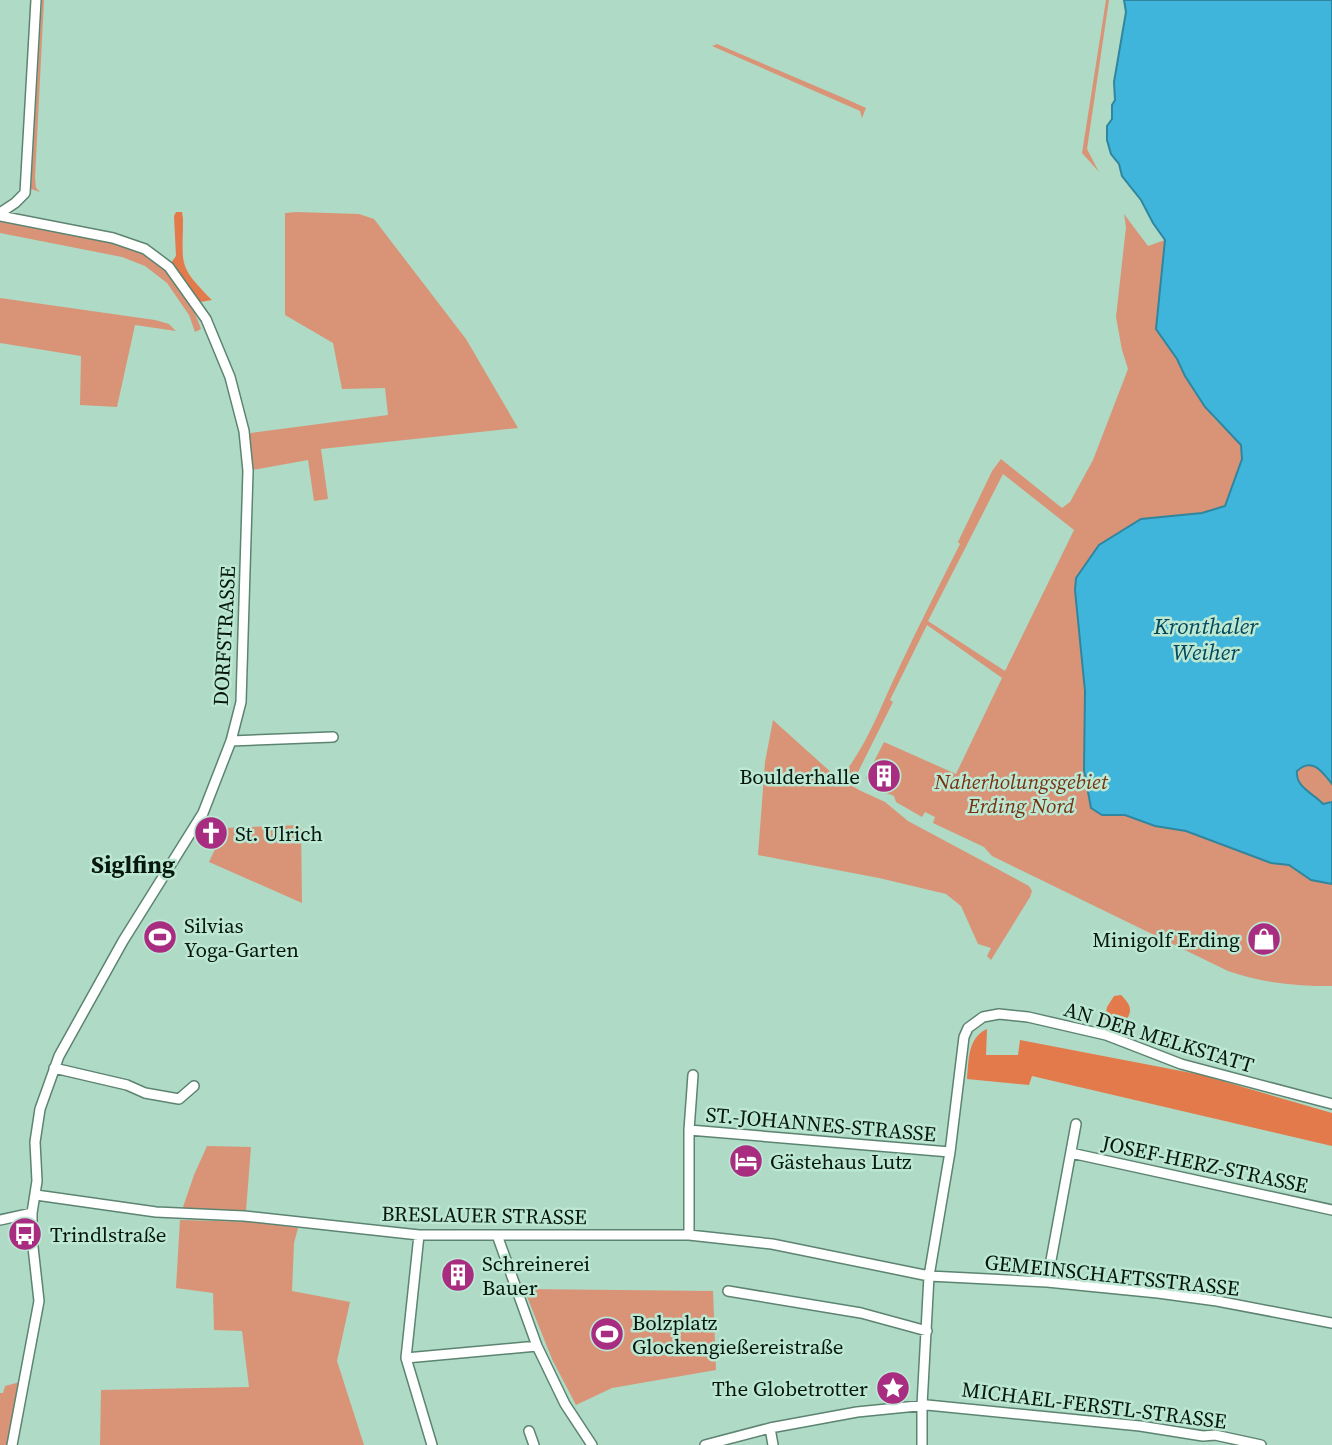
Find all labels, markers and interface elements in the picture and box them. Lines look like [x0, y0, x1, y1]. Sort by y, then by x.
street label: DORFSTRASSE [206, 565, 242, 707]
water label: Kronthaler Weiher [1153, 610, 1259, 668]
building icon: Boulderhalle [865, 757, 903, 795]
place label: Boulderhalle [739, 762, 860, 791]
park label: Naherholungsgebiet Erding Nord [933, 767, 1109, 820]
church icon: St. Ulrich [192, 814, 230, 852]
place label: St. Ulrich [235, 819, 323, 848]
district label: Siglfing [91, 848, 175, 881]
place label: Silvias Yoga-Garten [184, 911, 299, 964]
sports icon: Silvias Yoga-Garten [141, 918, 179, 956]
shop icon: Minigolf Erding [1245, 920, 1283, 958]
place label: Minigolf Erding [1092, 925, 1240, 954]
street label: AN DER MELKSTATT [1060, 994, 1258, 1080]
street label: ST.-JOHANNES-STRASSE [705, 1099, 937, 1149]
street label: JOSEF-HERZ-STRASSE [1098, 1128, 1311, 1200]
hotel icon: Gästehaus Lutz [727, 1142, 765, 1180]
place label: Gästehaus Lutz [770, 1147, 912, 1176]
street label: BRESLAUER STRASSE [381, 1199, 587, 1231]
bus stop icon: Trindlstraße [6, 1215, 44, 1253]
place label: Trindlstraße [50, 1220, 167, 1249]
street label: GEMEINSCHAFTSSTRASSE [983, 1247, 1241, 1303]
place label: Schreinerei Bauer [482, 1249, 590, 1302]
building icon: Schreinerei Bauer [439, 1256, 477, 1294]
place label: Bolzplatz Glockengießereistraße [632, 1308, 843, 1361]
sports icon: Bolzplatz Glockengießereistraße [588, 1315, 626, 1353]
place icon: The Globetrotter [874, 1369, 912, 1407]
place label: The Globetrotter [712, 1374, 868, 1403]
street label: MICHAEL-FERSTL-STRASSE [960, 1374, 1228, 1436]

